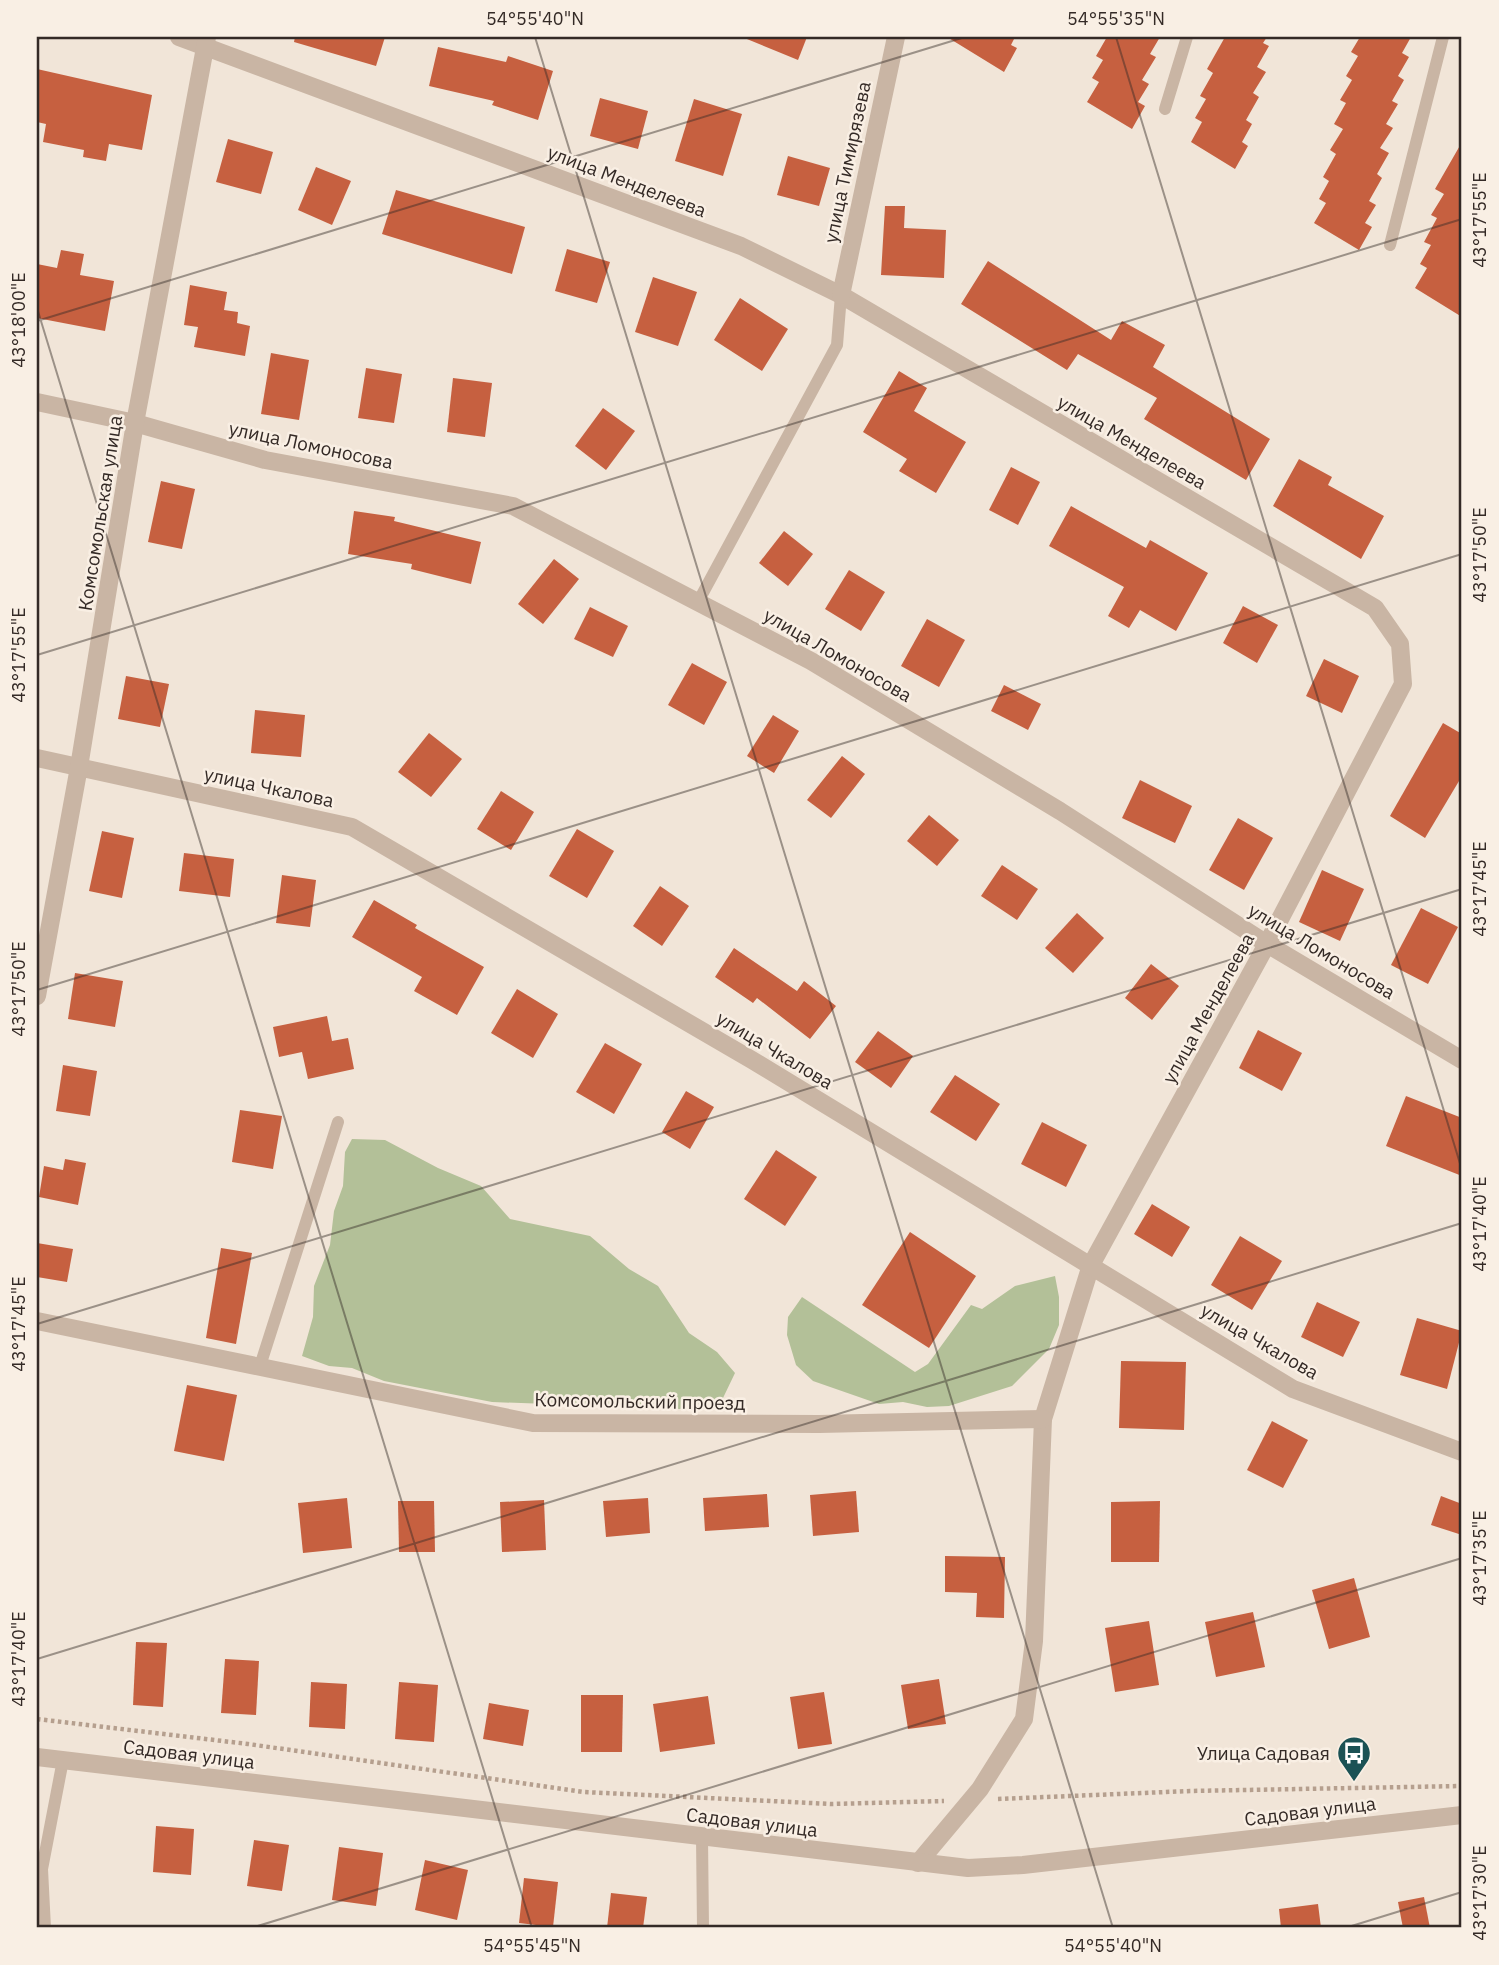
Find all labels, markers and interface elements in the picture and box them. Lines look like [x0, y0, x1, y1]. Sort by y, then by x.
text: 54°55'40"N [486, 7, 584, 30]
text: 54°55'35"N [1067, 7, 1165, 30]
street label: улица Тимирязева [818, 79, 876, 245]
street label: улица Менделеева [544, 140, 710, 222]
text: 43°17'55"E [1468, 172, 1491, 268]
text: 43°18'00"E [7, 272, 30, 368]
street label: улица Менделеева [1053, 390, 1211, 494]
street label: Комсомольская улица [73, 413, 127, 613]
street label: улица Ломоносова [227, 416, 395, 474]
text: 43°17'50"E [1468, 507, 1491, 603]
street label: улица Ломоносова [760, 603, 916, 707]
text: 43°17'55"E [7, 607, 30, 703]
street label: улица Чкалова [202, 762, 336, 812]
text: 43°17'45"E [1468, 841, 1491, 937]
street label: улица Ломоносова [1244, 898, 1400, 1004]
street label: улица Менделеева [1157, 929, 1259, 1087]
text: 43°17'50"E [7, 941, 30, 1037]
street label: улица Чкалова [712, 1006, 838, 1094]
text: 43°17'40"E [1468, 1176, 1491, 1272]
text: 43°17'45"E [7, 1276, 30, 1372]
street label: улица Чкалова [1197, 1298, 1323, 1384]
street label: Комсомольский проезд [534, 1387, 746, 1415]
text: 43°17'35"E [1468, 1510, 1491, 1606]
text: 43°17'40"E [7, 1611, 30, 1707]
street label: Садовая улица [122, 1734, 256, 1774]
bus stop icon: Улица Садовая [1335, 1734, 1373, 1783]
place label: Улица Садовая [1197, 1741, 1330, 1765]
street label: Садовая улица [1243, 1791, 1377, 1831]
street label: Садовая улица [685, 1802, 819, 1842]
text: 43°17'30"E [1468, 1845, 1491, 1941]
text: 54°55'45"N [483, 1934, 581, 1957]
text: 54°55'40"N [1064, 1934, 1162, 1957]

